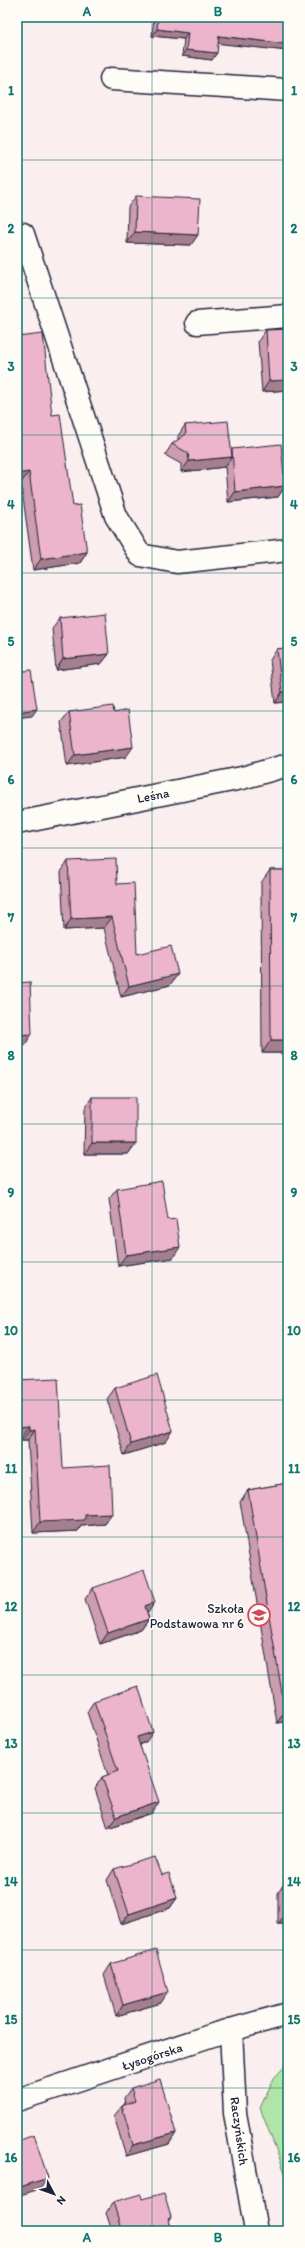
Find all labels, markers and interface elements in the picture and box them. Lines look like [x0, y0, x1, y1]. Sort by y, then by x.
text: A [82, 4, 92, 19]
text: B [214, 4, 223, 19]
text: 1 [8, 83, 14, 98]
text: 1 [291, 83, 297, 98]
text: 2 [8, 221, 15, 236]
text: 2 [291, 221, 298, 236]
text: 3 [7, 359, 15, 374]
text: 3 [290, 359, 298, 374]
text: 4 [7, 497, 15, 512]
text: 4 [290, 497, 298, 512]
text: 5 [8, 634, 15, 649]
text: 5 [291, 634, 298, 649]
text: 6 [8, 772, 15, 787]
text: 6 [291, 772, 298, 787]
street label: Leśna [136, 785, 171, 806]
text: 7 [7, 910, 15, 925]
text: 7 [290, 910, 298, 925]
text: 8 [7, 1048, 15, 1063]
text: 8 [290, 1048, 298, 1063]
text: 9 [8, 1185, 15, 1200]
text: 9 [291, 1185, 298, 1200]
text: 10 [4, 1323, 18, 1338]
text: 10 [287, 1323, 301, 1338]
text: 11 [5, 1461, 17, 1476]
text: 11 [288, 1461, 300, 1476]
text: 12 [5, 1599, 18, 1614]
text: 12 [288, 1599, 301, 1614]
place label: Szkoła Podstawowa nr 6 [150, 1601, 245, 1631]
school or university icon: Szkoła Podstawowa nr 6 [246, 1602, 272, 1628]
text: 13 [4, 1736, 18, 1751]
text: 13 [287, 1736, 301, 1751]
text: 14 [4, 1874, 18, 1889]
text: 14 [287, 1874, 301, 1889]
text: 15 [5, 2012, 18, 2027]
text: 15 [288, 2012, 301, 2027]
street label: Łysogórska [120, 2040, 185, 2073]
street label: Raczyńskich [227, 2096, 252, 2166]
text: 16 [5, 2150, 18, 2165]
text: 16 [288, 2150, 301, 2165]
north arrow [34, 2174, 74, 2214]
text: N [54, 2193, 69, 2207]
text: A [82, 2230, 92, 2245]
text: B [214, 2230, 223, 2245]

